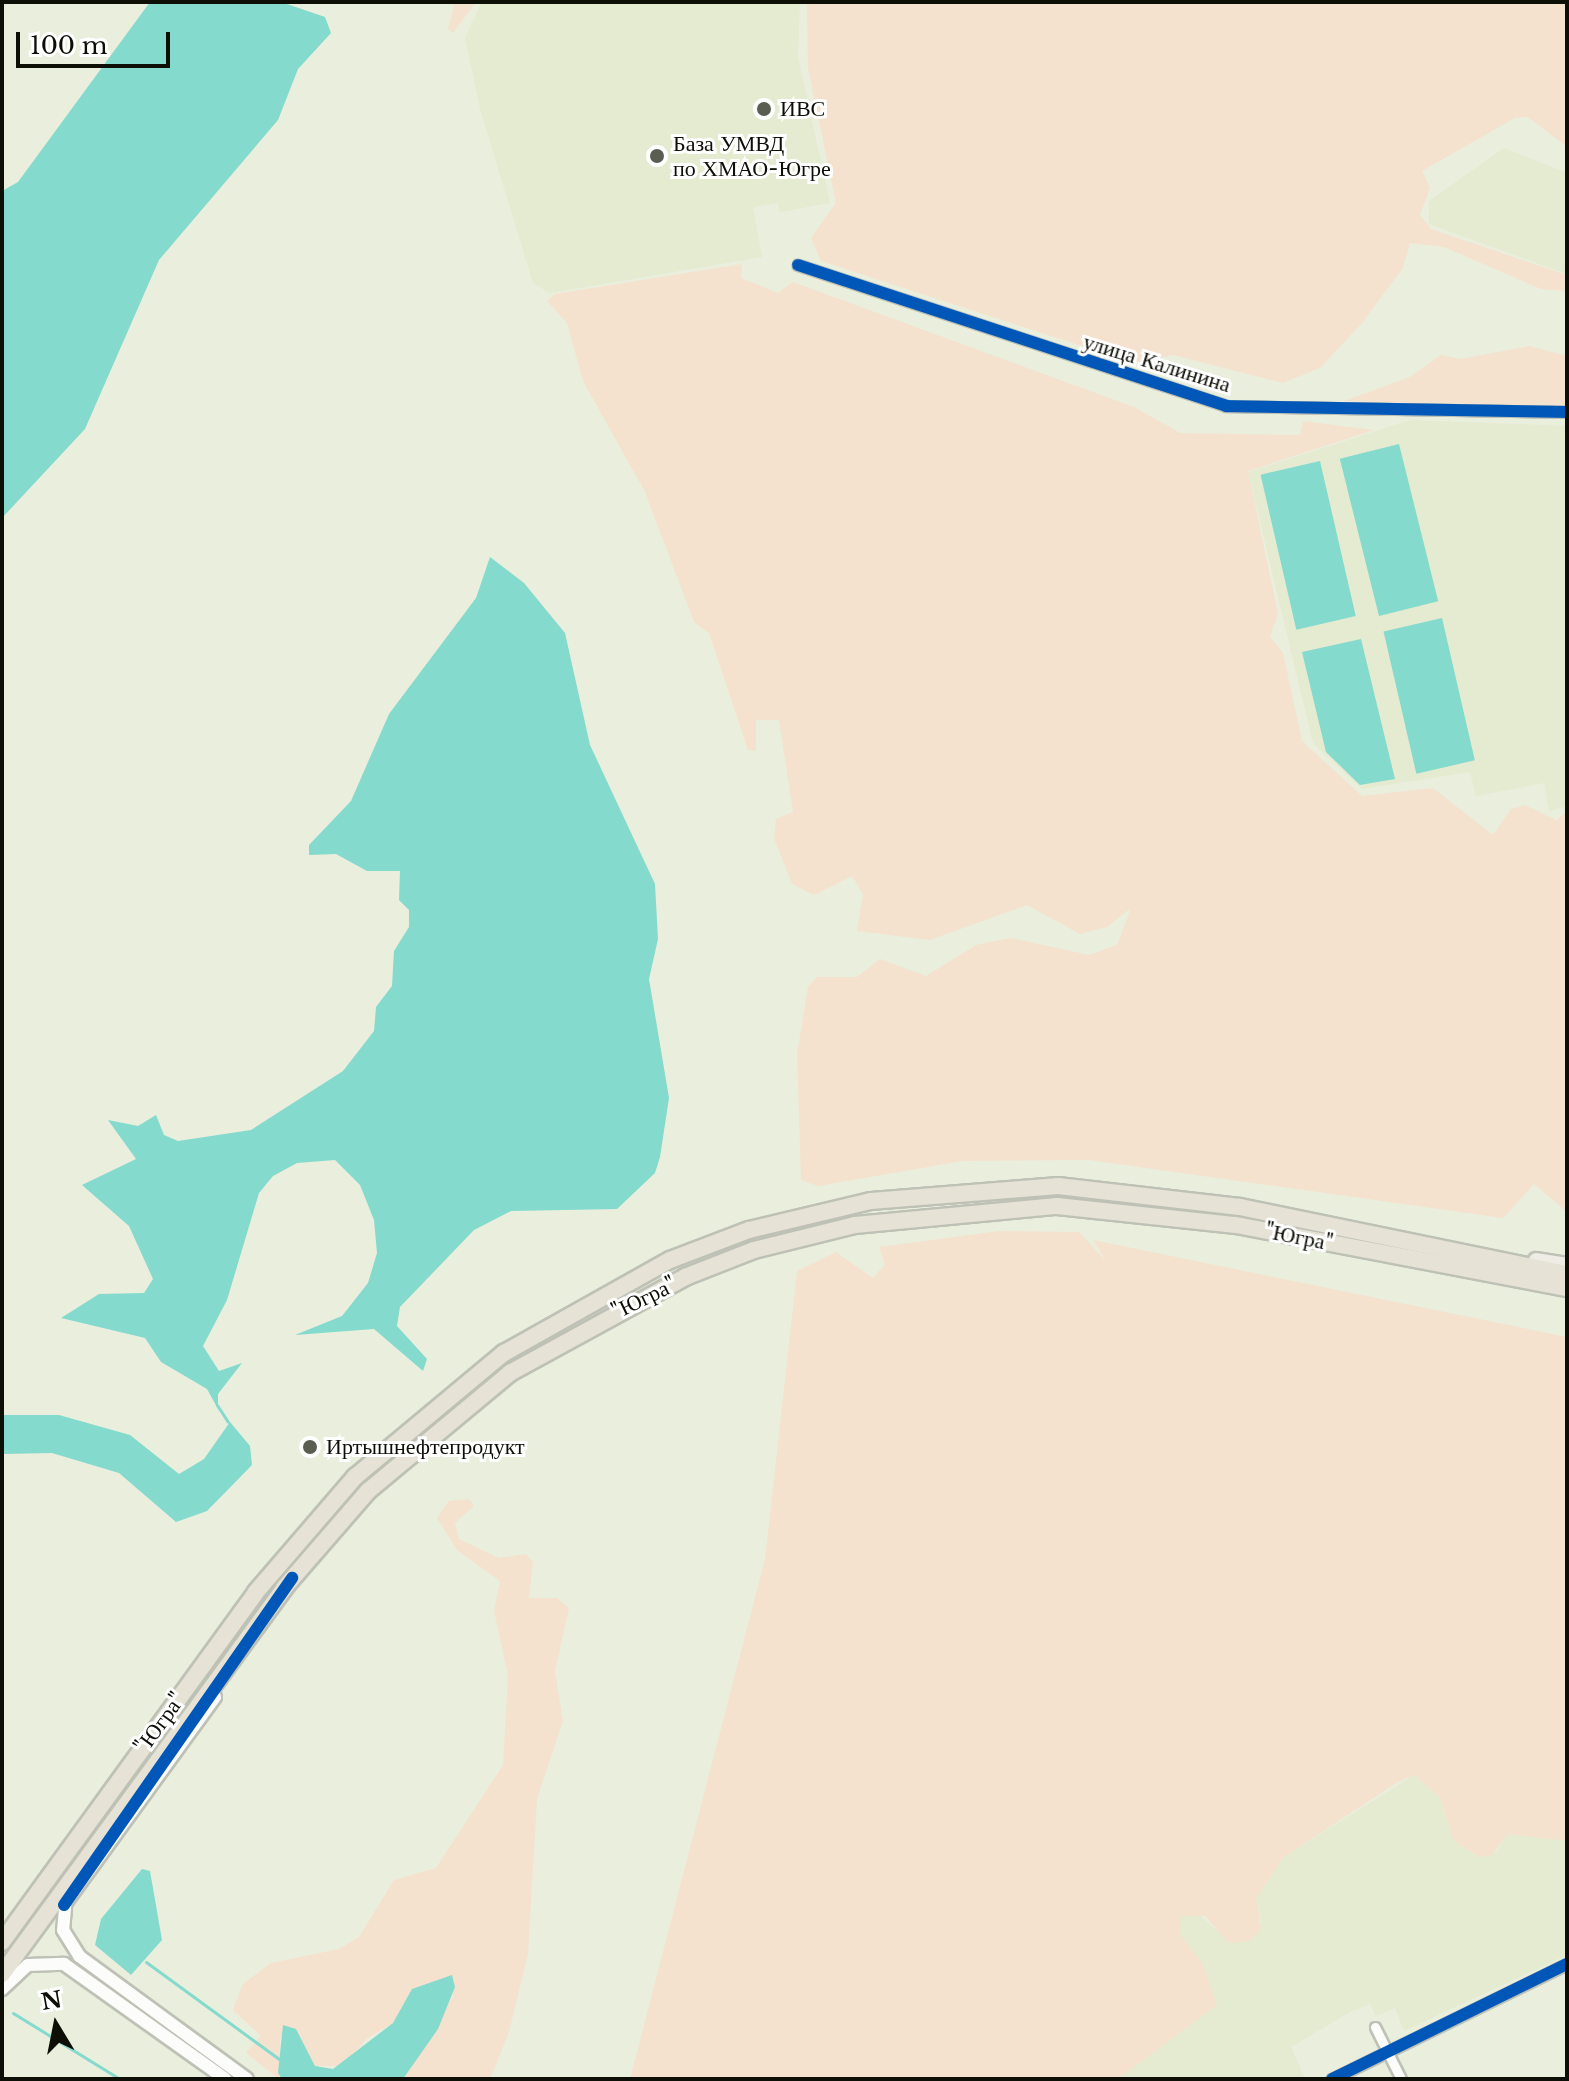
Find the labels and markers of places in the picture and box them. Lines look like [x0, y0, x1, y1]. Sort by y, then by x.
place label: ИВС [780, 96, 825, 122]
marker: ИВС [755, 100, 773, 118]
place label: База УМВД по ХМАО-Югре [673, 130, 831, 182]
marker: База УМВД по ХМАО-Югре [648, 147, 666, 165]
place label: Иртышнефтепродукт [326, 1434, 525, 1460]
marker: Иртышнефтепродукт [301, 1438, 319, 1456]

